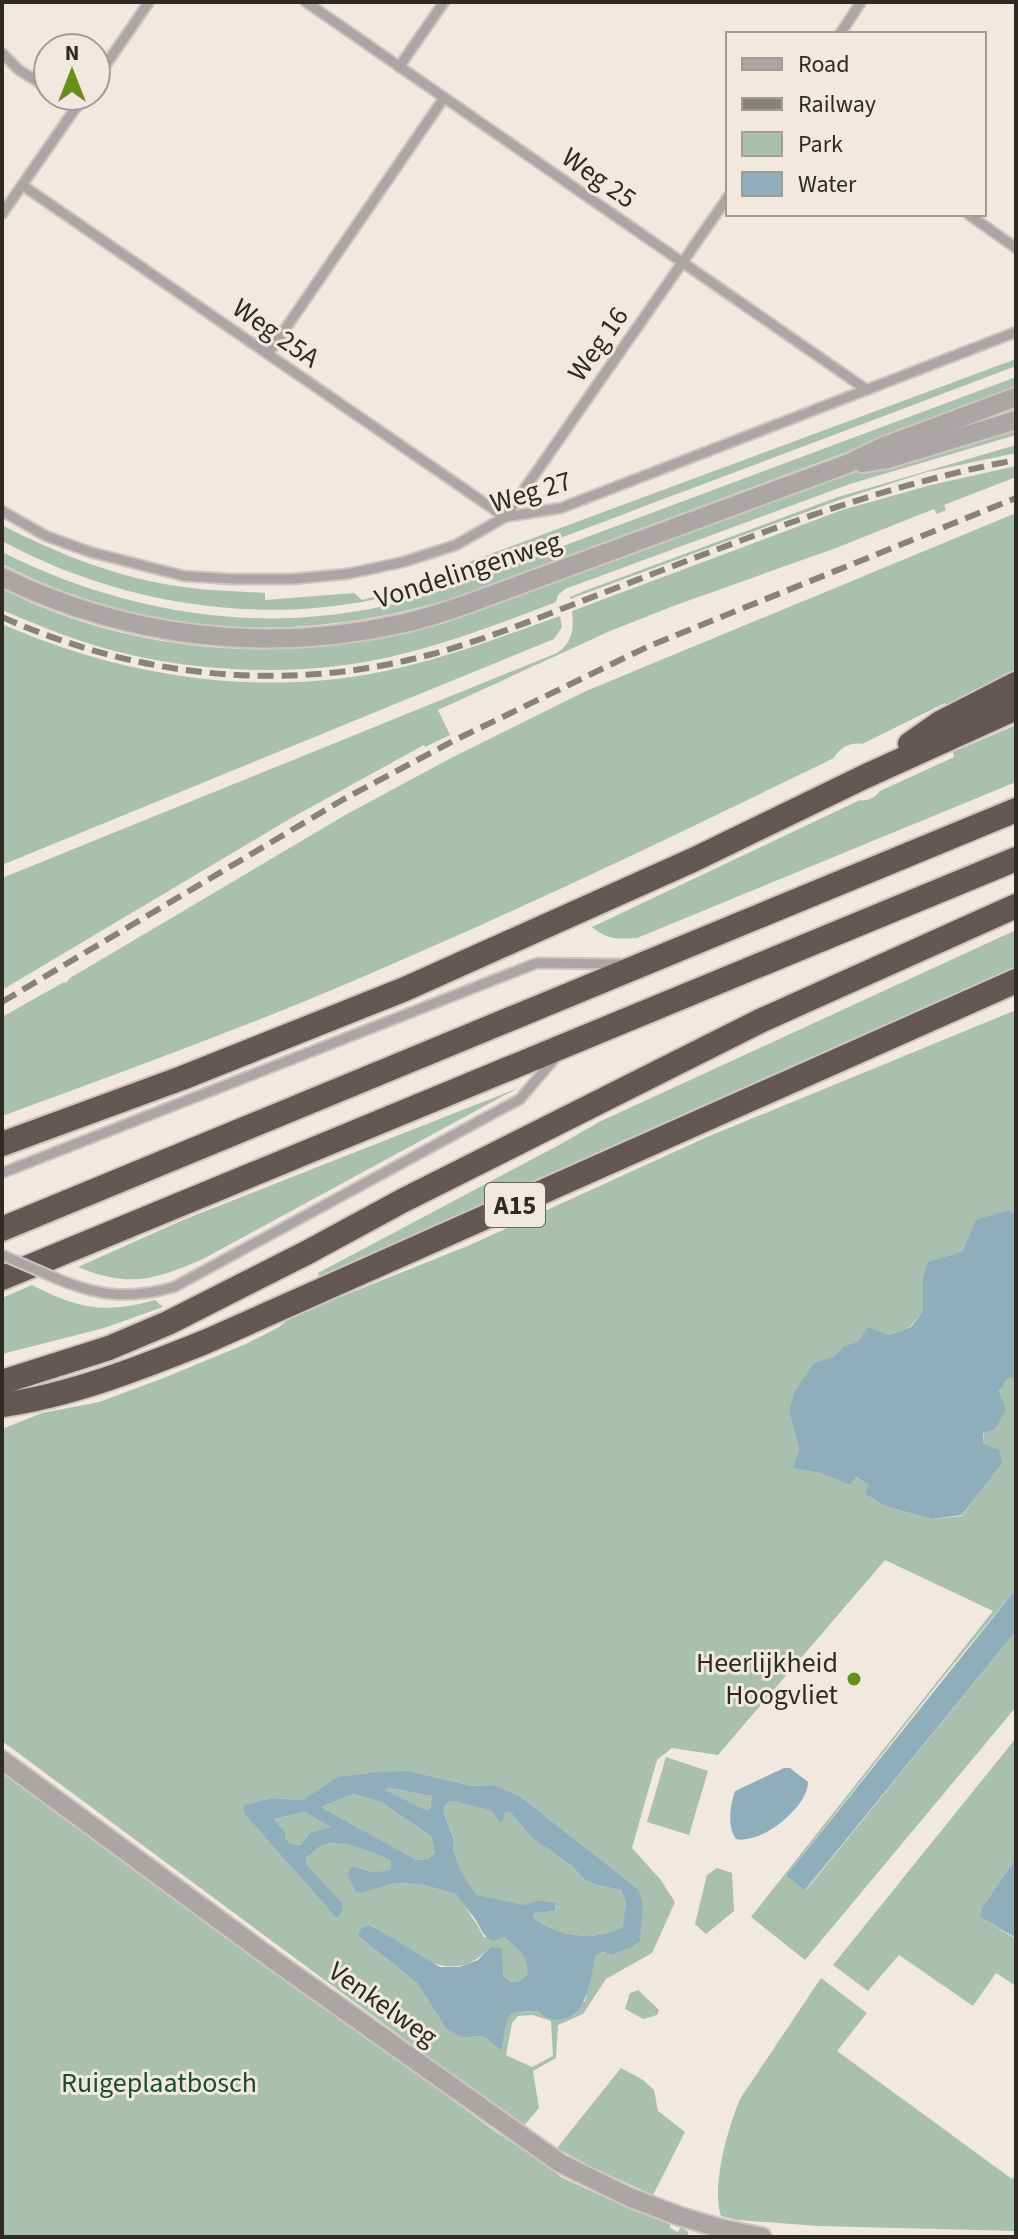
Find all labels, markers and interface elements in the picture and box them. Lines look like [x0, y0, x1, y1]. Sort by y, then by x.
north arrow [32, 32, 112, 112]
legend [726, 32, 986, 216]
text: N [65, 37, 79, 69]
text: Road [798, 47, 850, 82]
text: Railway [798, 87, 876, 122]
text: Park [798, 127, 843, 162]
street label: Weg 25 [553, 138, 645, 218]
text: Water [798, 167, 857, 202]
street label: Weg 25A [224, 288, 328, 378]
street label: Weg 16 [558, 298, 638, 390]
street label: Weg 27 [485, 461, 577, 523]
street label: Vondelingenweg [370, 521, 566, 619]
road number: A15 [485, 1183, 545, 1227]
place label: Heerlijkheid Hoogvliet [696, 1643, 839, 1715]
marker: Heerlijkheid Hoogvliet [845, 1670, 863, 1688]
street label: Venkelweg [320, 1952, 446, 2056]
park label: Ruigeplaatbosch [61, 2063, 257, 2103]

